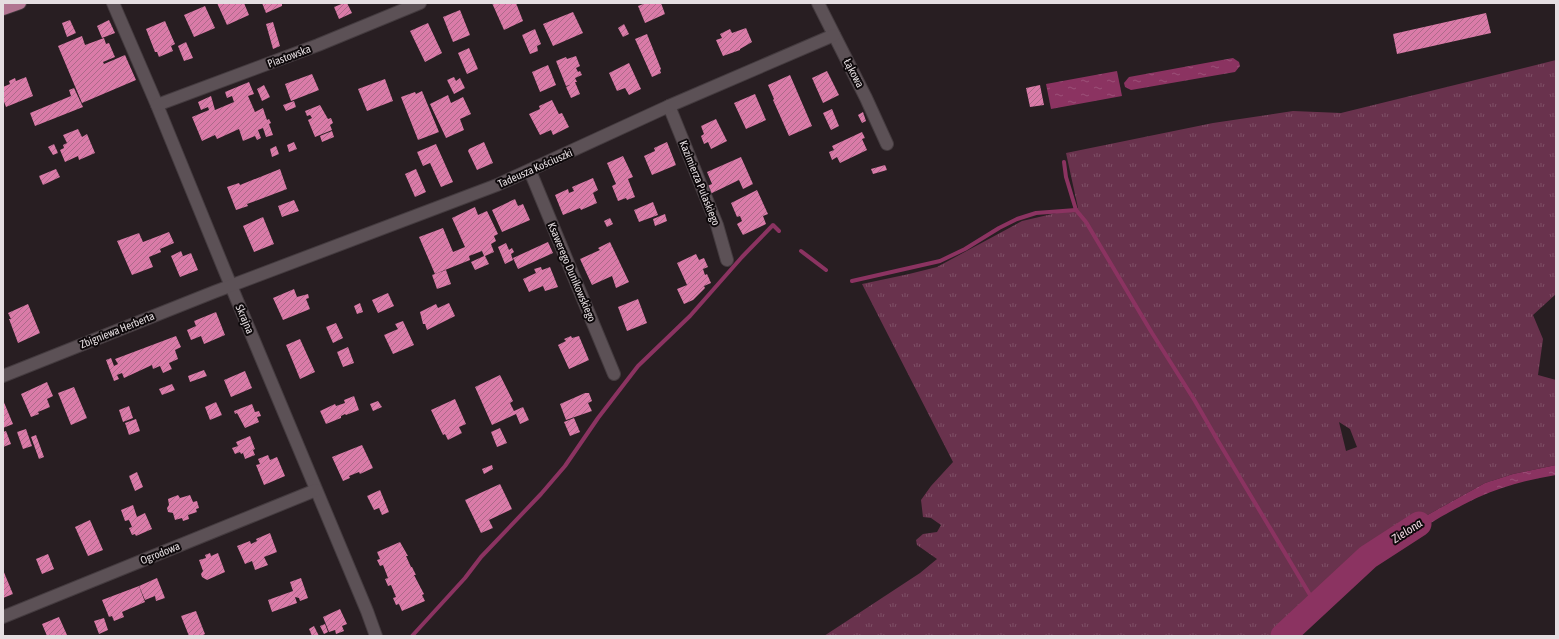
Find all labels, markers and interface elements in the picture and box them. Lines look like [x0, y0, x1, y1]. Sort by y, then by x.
street label: Piastowska [266, 42, 312, 70]
street label: Łąkowa [842, 57, 866, 89]
street label: Kazimierza Pułaskiego [678, 139, 722, 227]
street label: Tadeusza Kościuszki [496, 146, 574, 190]
street label: Ksawerego Dunikowskiego [546, 221, 598, 323]
street label: Skrajna [234, 303, 256, 335]
street label: Zbigniewa Herberta [78, 310, 156, 350]
water label: Zielona [1389, 516, 1425, 546]
street label: Ogrodowa [139, 540, 181, 566]

